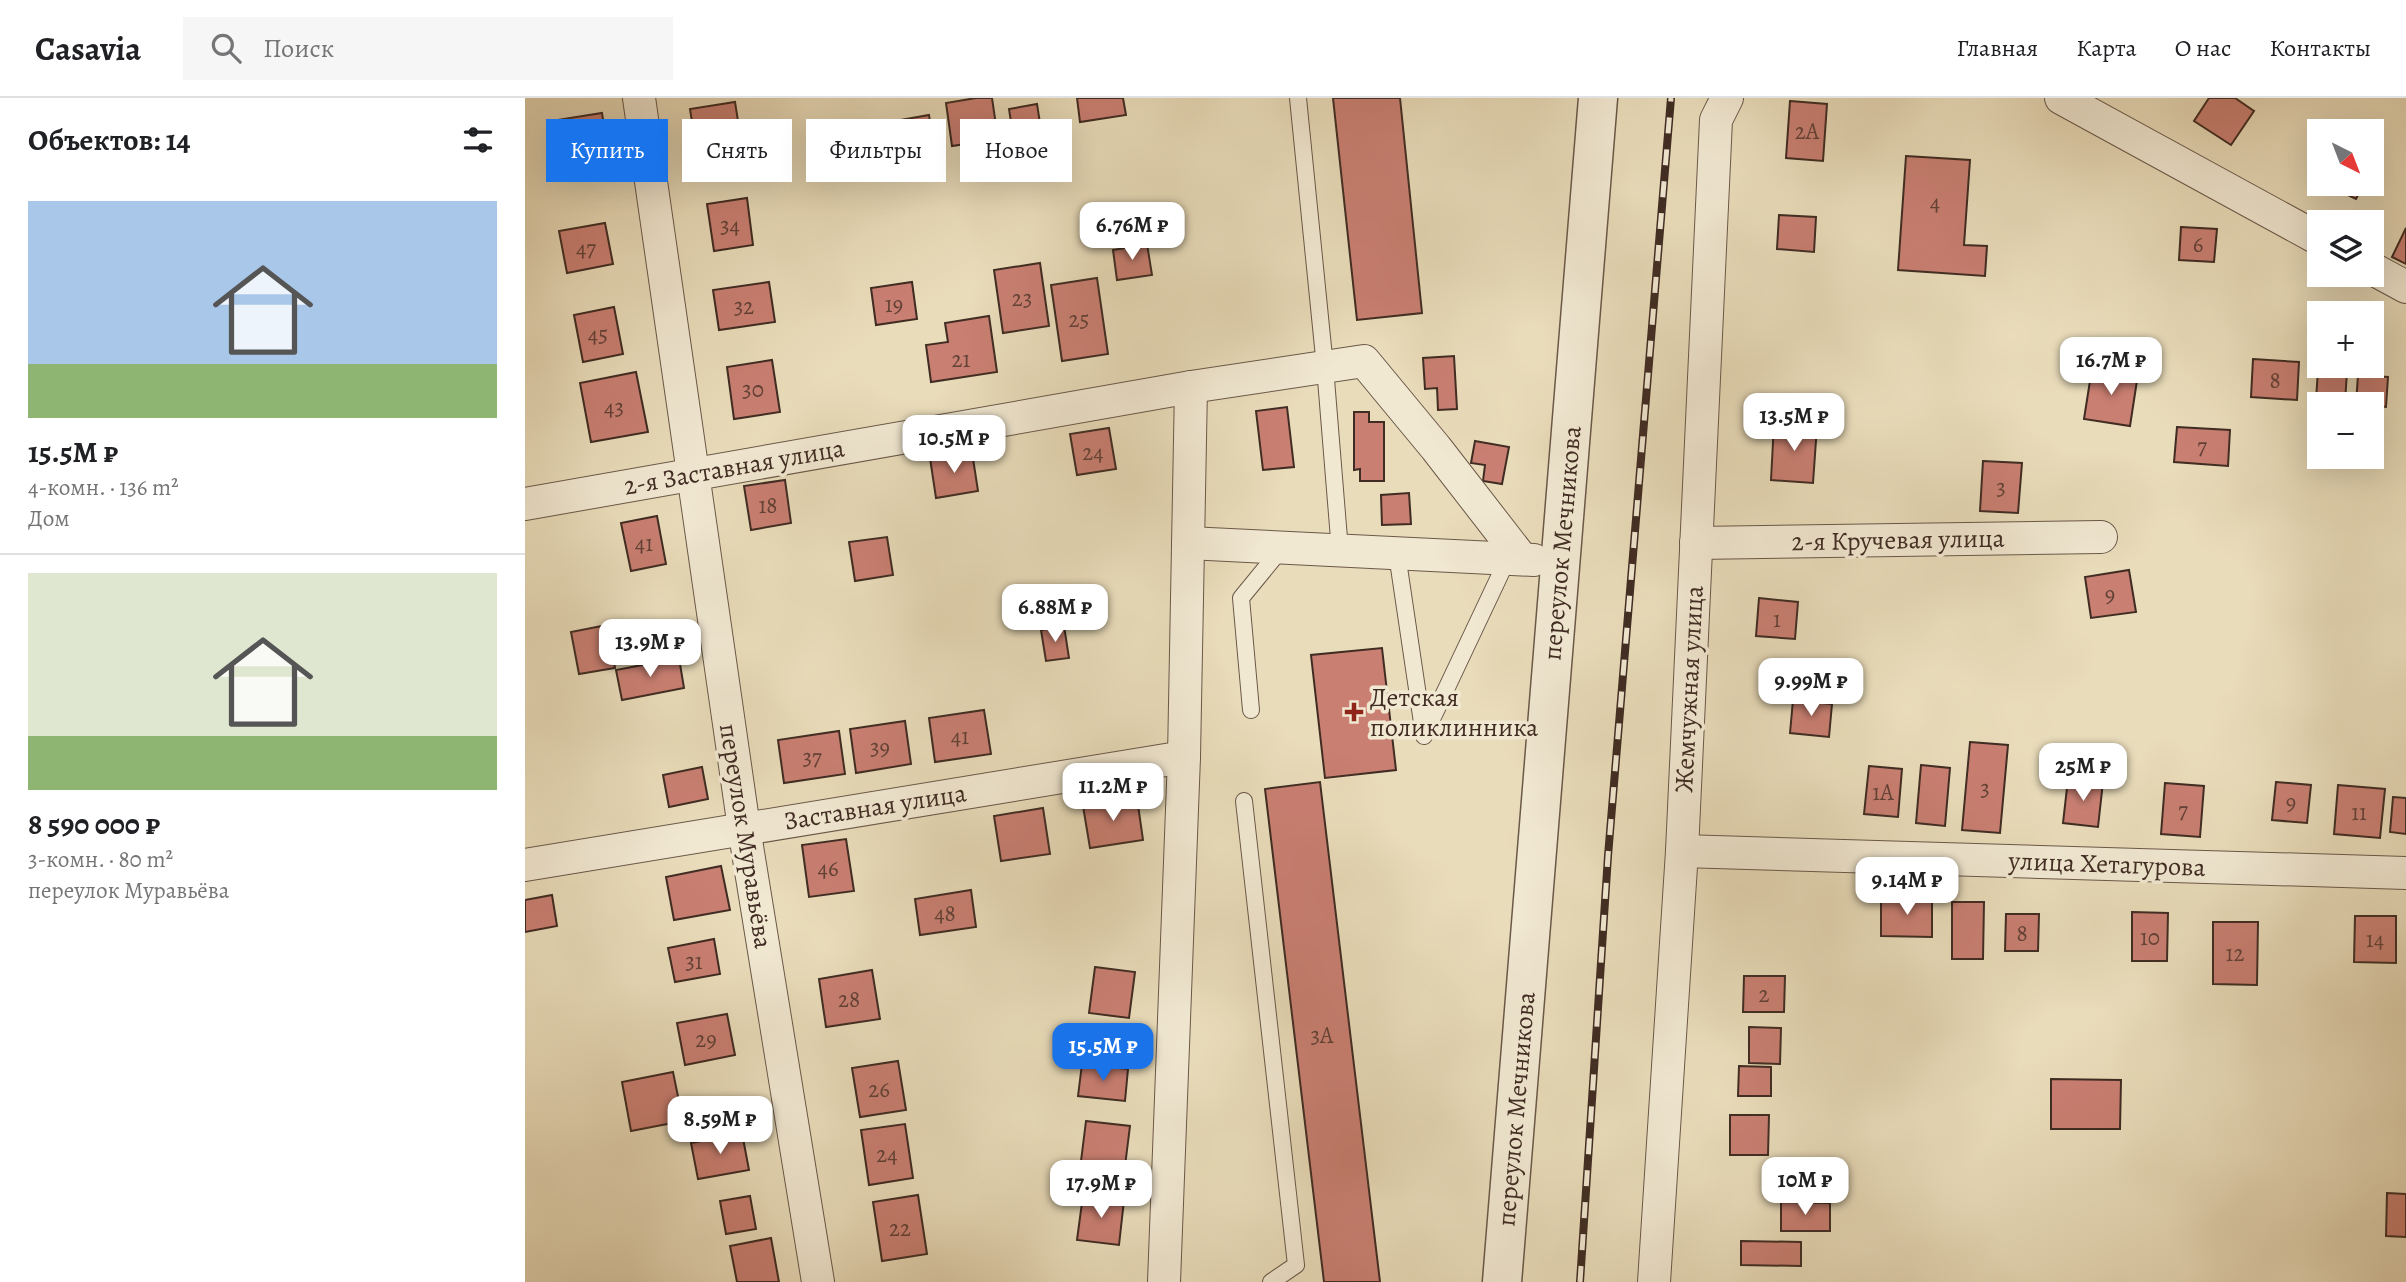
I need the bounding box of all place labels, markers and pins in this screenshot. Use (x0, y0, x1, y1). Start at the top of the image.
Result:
pin: 6.76M ₽ (1067, 202, 1197, 262)
pin: 16.7M ₽ (2046, 338, 2176, 397)
pin: 13.5M ₽ (1729, 394, 1859, 453)
pin: 10.5M ₽ (889, 416, 1019, 475)
pin: 6.88M ₽ (990, 584, 1120, 644)
pin: 13.9M ₽ (585, 620, 715, 679)
pin: 9.99M ₽ (1746, 658, 1876, 718)
place label: Детская поликлинника (1370, 680, 1538, 745)
marker: Детская поликлинника (1344, 702, 1364, 722)
pin: 25M ₽ (2034, 744, 2132, 803)
pin: 11.2M ₽ (1048, 764, 1178, 823)
pin: 9.14M ₽ (1842, 858, 1972, 917)
pin: 15.5M ₽ (1038, 1024, 1168, 1083)
pin: 8.59M ₽ (655, 1096, 785, 1156)
pin: 10M ₽ (1756, 1158, 1854, 1217)
pin: 17.9M ₽ (1036, 1160, 1166, 1220)

